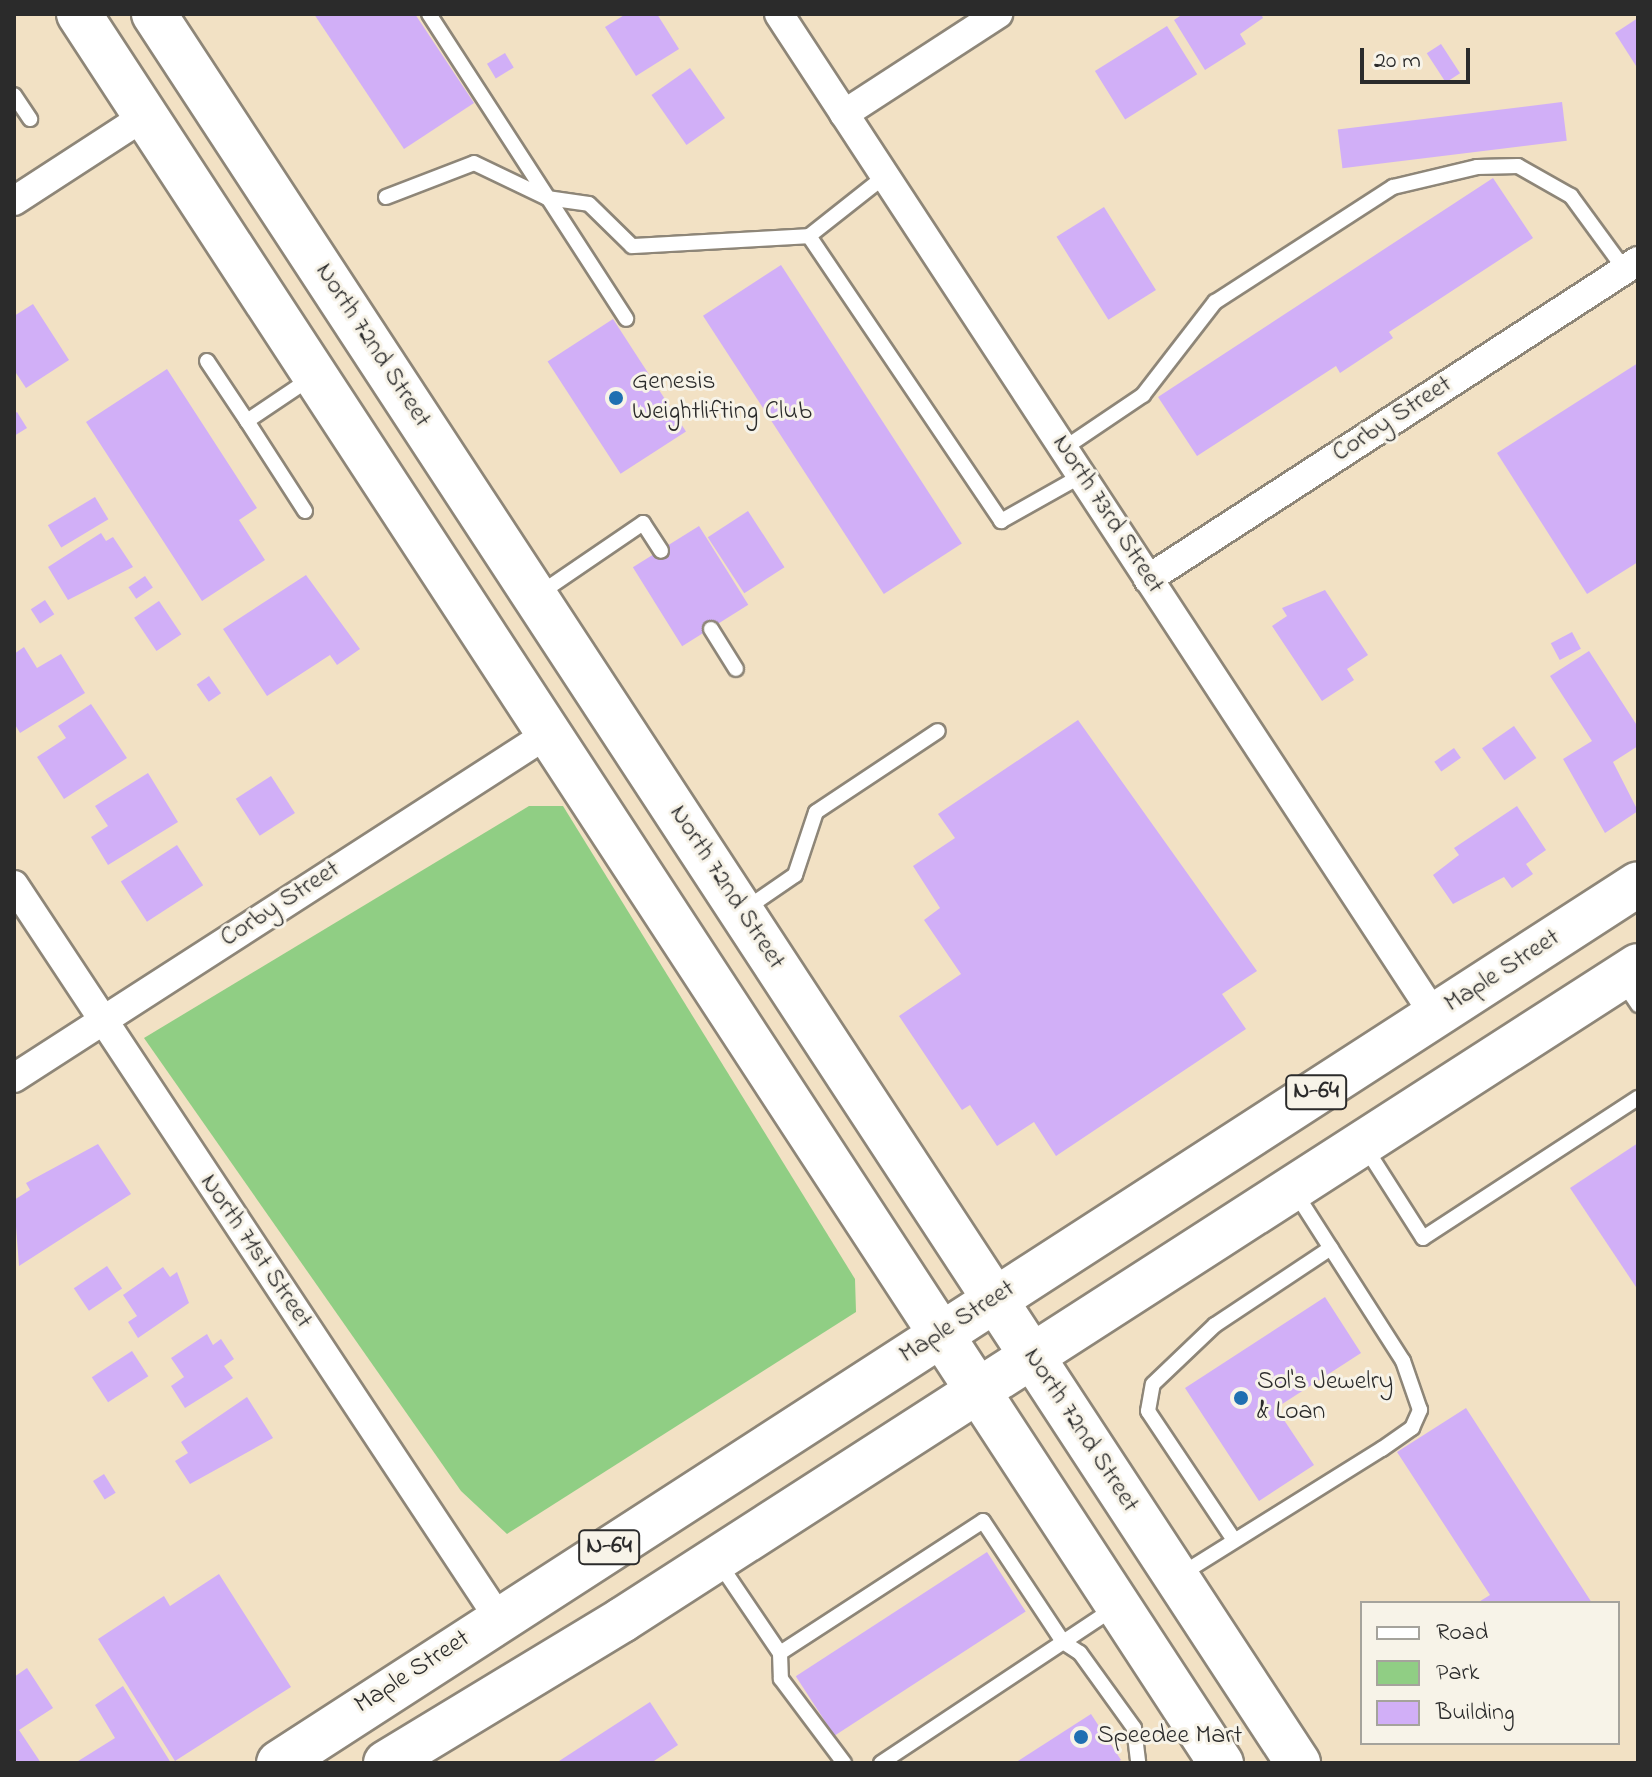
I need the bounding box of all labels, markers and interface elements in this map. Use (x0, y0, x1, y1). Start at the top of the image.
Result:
scale bar (1364, 32, 1474, 82)
text: 20 m (1374, 44, 1421, 79)
street label: North 72nd Street (307, 258, 437, 434)
place label: Genesis Weightlifting Club (632, 367, 812, 428)
street label: Corby Street (1327, 370, 1459, 470)
marker: Genesis Weightlifting Club (607, 389, 625, 407)
street label: North 73rd Street (1044, 430, 1170, 600)
street label: North 72nd Street (661, 800, 791, 976)
street label: Corby Street (215, 855, 347, 955)
street label: Maple Street (1439, 923, 1567, 1021)
road number: N-64 (1284, 1072, 1348, 1112)
street label: North 71st Street (192, 1169, 318, 1335)
street label: Maple Street (894, 1274, 1022, 1372)
street label: North 72nd Street (1015, 1343, 1145, 1519)
place label: Sol's Jewelry & Loan (1257, 1367, 1393, 1428)
marker: Sol's Jewelry & Loan (1232, 1389, 1250, 1407)
road number: N-64 (577, 1527, 641, 1567)
legend (1360, 1601, 1620, 1745)
text: Road (1436, 1616, 1488, 1651)
street label: Maple Street (349, 1624, 477, 1722)
text: Park (1436, 1656, 1479, 1691)
text: Building (1436, 1696, 1515, 1731)
place label: Speedee Mart (1097, 1721, 1242, 1753)
marker: Speedee Mart (1072, 1728, 1090, 1746)

